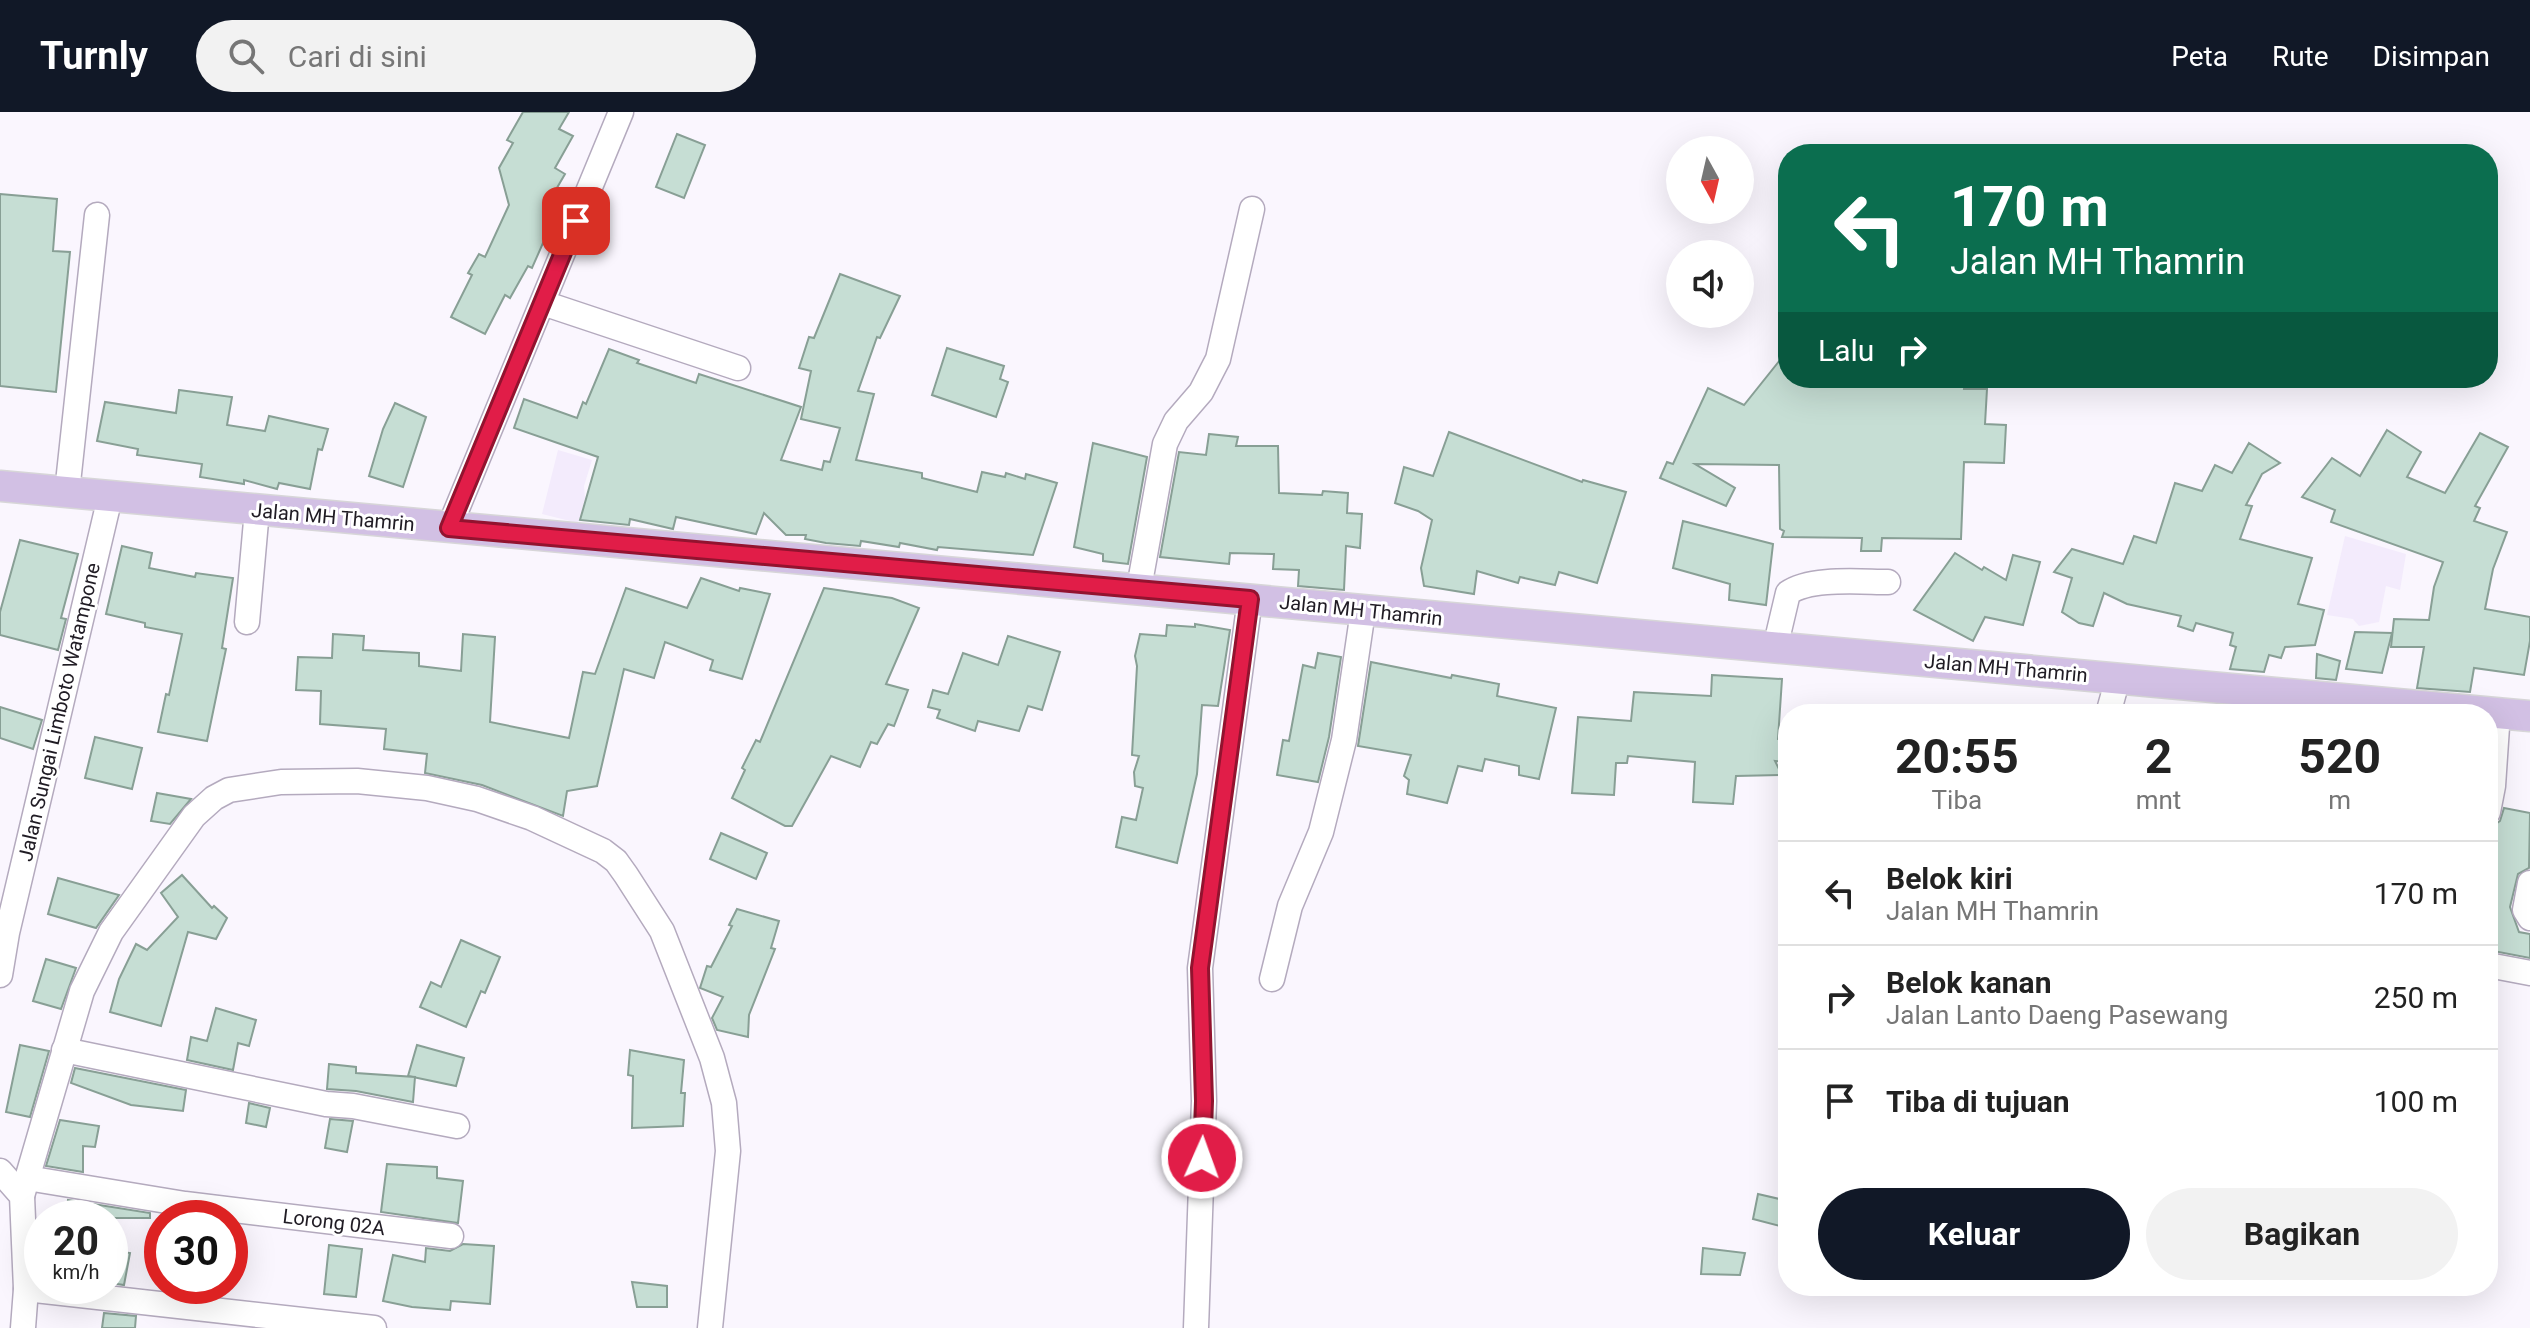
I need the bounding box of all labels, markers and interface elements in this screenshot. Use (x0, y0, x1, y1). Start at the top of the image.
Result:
search box (196, 20, 756, 92)
text: Turnly (40, 34, 148, 78)
icon: search (224, 34, 268, 78)
text: Cari di sini (288, 39, 427, 74)
text: Peta (2171, 40, 2228, 73)
text: Rute (2272, 40, 2329, 73)
text: Disimpan (2373, 40, 2490, 73)
north arrow (1666, 136, 1754, 224)
map controls (1666, 136, 1754, 328)
text: 170 m (1950, 174, 2109, 240)
icon: left (1818, 176, 1922, 280)
pin (542, 187, 610, 255)
icon: arrive (554, 199, 598, 243)
button: sound (1666, 240, 1754, 328)
text: Jalan MH Thamrin (1950, 241, 2245, 283)
icon: right (1890, 328, 1934, 372)
text: Lalu (1818, 333, 1874, 368)
street label: Jalan MH Thamrin (250, 498, 416, 536)
street label: Jalan Sungai Limboto Watampone (13, 560, 105, 864)
street label: Jalan MH Thamrin (1278, 589, 1444, 631)
street label: Jalan MH Thamrin (1923, 649, 2089, 687)
text: 20:55 (1895, 728, 2019, 785)
text: 2 (2145, 728, 2172, 785)
text: 520 (2298, 728, 2381, 785)
text: Tiba (1932, 785, 1982, 815)
text: mnt (2136, 785, 2181, 815)
text: m (2328, 785, 2351, 815)
text: Belok kiri (1886, 861, 2013, 896)
icon: left (1818, 871, 1862, 915)
text: 170 m (2374, 876, 2458, 911)
text: Jalan MH Thamrin (1886, 896, 2099, 926)
text: Belok kanan (1886, 965, 2051, 1000)
icon: right (1818, 975, 1862, 1019)
text: 250 m (2374, 980, 2458, 1015)
text: Jalan Lanto Daeng Pasewang (1886, 1000, 2228, 1030)
icon: arrive (1818, 1079, 1862, 1123)
text: Tiba di tujuan (1886, 1084, 2070, 1119)
text: 100 m (2374, 1084, 2458, 1119)
position arrow (1160, 1116, 1244, 1200)
button: Keluar (1818, 1188, 2130, 1280)
button: Bagikan (2146, 1188, 2458, 1280)
speed limit sign: 30 (144, 1200, 248, 1304)
street label: Lorong 02A (281, 1204, 387, 1240)
text: 20 (53, 1218, 99, 1265)
text: km/h (53, 1260, 99, 1284)

